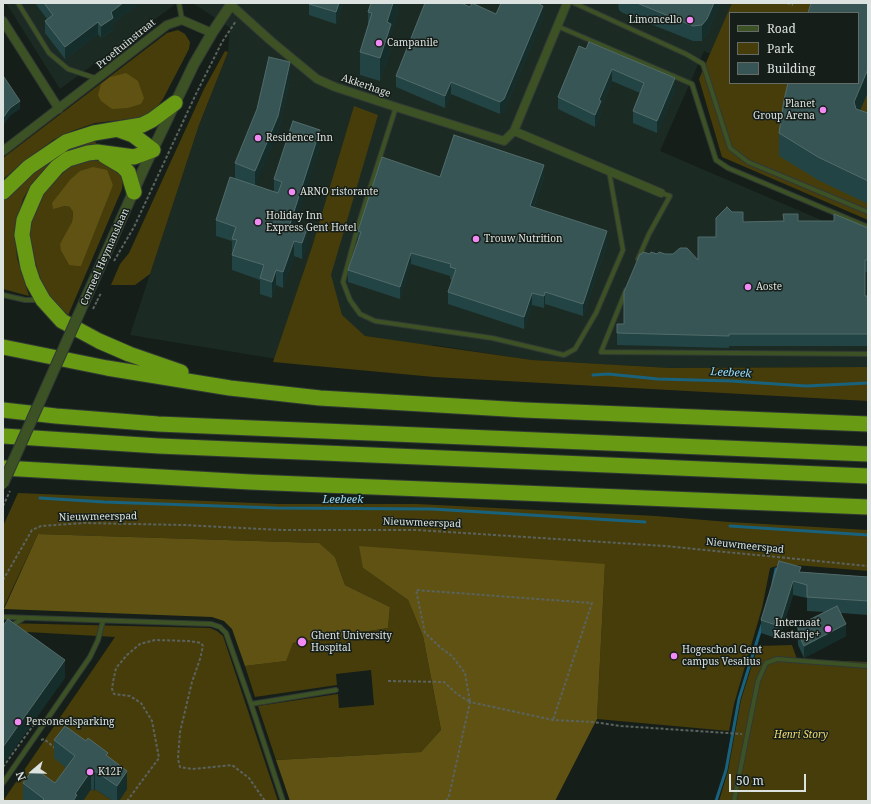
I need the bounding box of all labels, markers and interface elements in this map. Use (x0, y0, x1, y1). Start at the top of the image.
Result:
legend (729, 12, 859, 84)
place label: Limoncello (629, 14, 682, 26)
marker: Limoncello (685, 15, 695, 25)
street label: Proeftuinstraat (94, 17, 158, 71)
text: Road (767, 20, 796, 37)
place label: Campanile (387, 37, 438, 49)
marker: Campanile (374, 38, 384, 48)
text: Park (767, 40, 794, 57)
text: Building (767, 60, 815, 77)
street label: Akkerhage (340, 72, 392, 100)
place label: Planet Group Arena (753, 98, 815, 122)
marker: Planet Group Arena (818, 105, 828, 115)
place label: Residence Inn (266, 132, 333, 144)
marker: Residence Inn (253, 133, 263, 143)
place label: ARNO ristorante (300, 186, 378, 198)
marker: ARNO ristorante (287, 187, 297, 197)
street label: Corneel Heymanslaan (78, 206, 132, 308)
place label: Holiday Inn Express Gent Hotel (266, 210, 357, 234)
marker: Holiday Inn Express Gent Hotel (253, 217, 263, 227)
place label: Trouw Nutrition (484, 233, 563, 245)
marker: Trouw Nutrition (471, 234, 481, 244)
place label: Aoste (756, 281, 782, 293)
marker: Aoste (743, 282, 753, 292)
water label: Leebeek (710, 365, 752, 381)
water label: Leebeek (323, 493, 363, 507)
street label: Nieuwmeerspad (59, 510, 137, 524)
street label: Nieuwmeerspad (383, 516, 461, 530)
street label: Nieuwmeerspad (705, 536, 785, 556)
place label: Internaat Kastanje+ (773, 617, 820, 640)
marker: Internaat Kastanje+ (823, 624, 833, 634)
place label: Ghent University Hospital (311, 630, 392, 654)
marker: Ghent University Hospital (296, 636, 308, 648)
place label: Hogeschool Gent campus Vesalius (682, 644, 762, 668)
marker: Hogeschool Gent campus Vesalius (669, 651, 679, 661)
place label: Personeelsparking (26, 716, 114, 728)
marker: Personeelsparking (13, 717, 23, 727)
park label: Henri Story (774, 729, 828, 741)
north arrow (12, 752, 52, 792)
place label: K12F (98, 766, 122, 778)
scale bar (731, 766, 808, 792)
marker: K12F (85, 767, 95, 777)
text: N (12, 770, 29, 783)
text: 50 m (736, 772, 764, 789)

